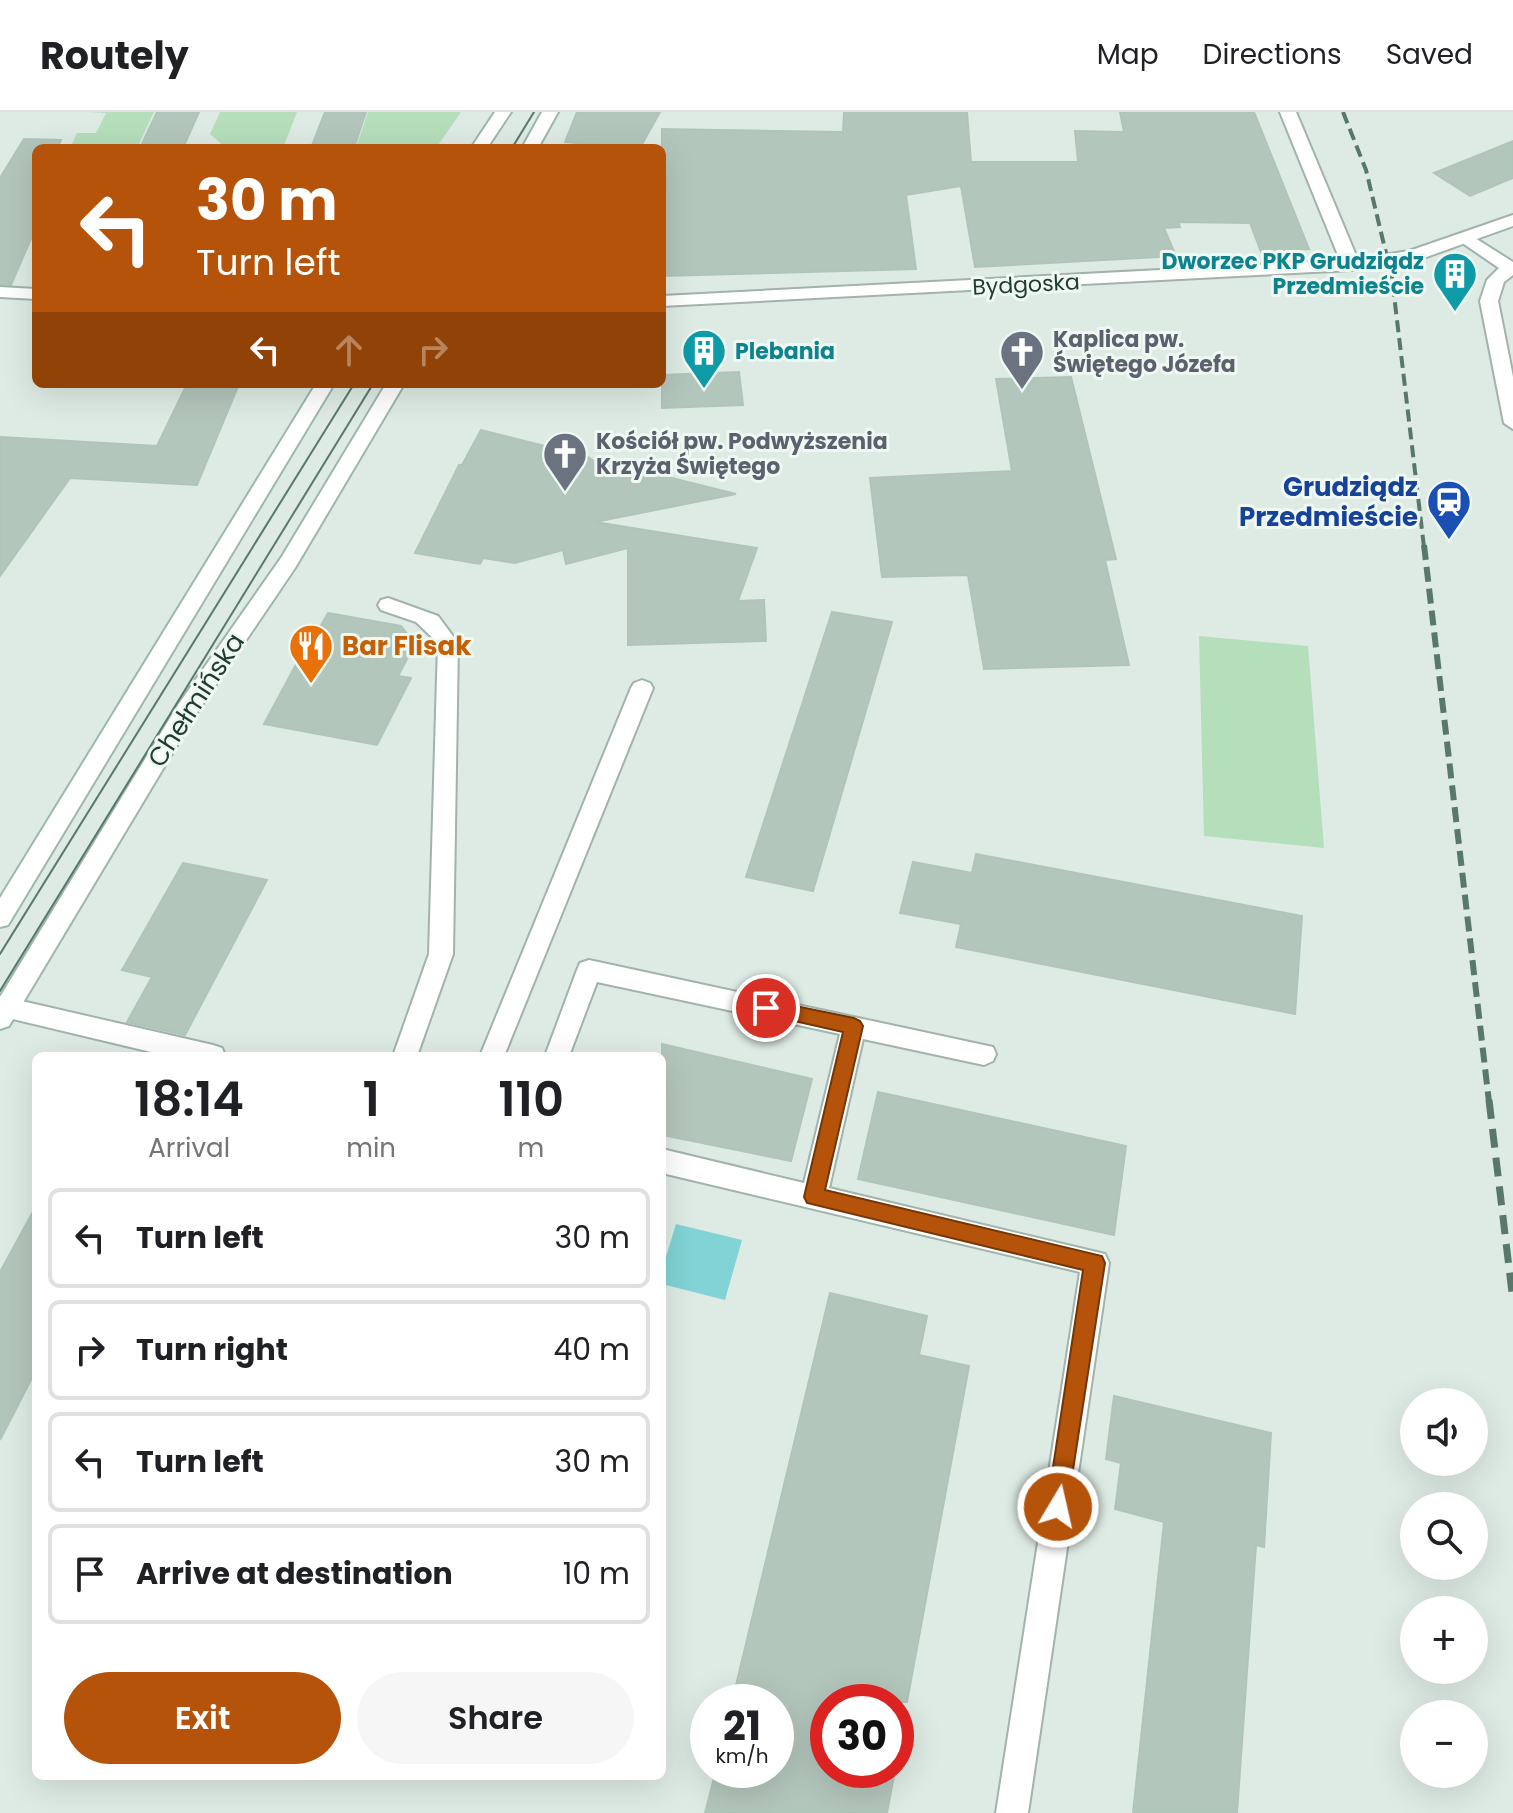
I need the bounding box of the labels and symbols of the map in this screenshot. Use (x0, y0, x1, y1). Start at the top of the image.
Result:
place label: Dworzec PKP Grudziądz Przedmieście (1161, 246, 1424, 302)
building icon: Dworzec PKP Grudziądz Przedmieście (1431, 250, 1479, 313)
street label: Bydgoska (972, 266, 1080, 303)
place label: Kaplica pw. Świętego Józefa (1053, 324, 1236, 380)
building icon: Plebania (680, 327, 728, 390)
church icon: Kaplica pw. Świętego Józefa (998, 328, 1046, 391)
place label: Plebania (735, 336, 835, 367)
place label: Kościół pw. Podwyższenia Krzyża Świętego (596, 426, 888, 482)
church icon: Kościół pw. Podwyższenia Krzyża Świętego (541, 430, 589, 493)
place label: Grudziądz Przedmieście (1239, 469, 1418, 535)
station icon: Grudziądz Przedmieście (1425, 478, 1473, 541)
restaurant icon: Bar Flisak (287, 622, 335, 685)
street label: Chełmińska (139, 626, 253, 774)
place label: Bar Flisak (342, 628, 471, 664)
pin (732, 974, 800, 1042)
position arrow (1016, 1465, 1100, 1549)
speed limit sign: 30 (810, 1684, 914, 1788)

